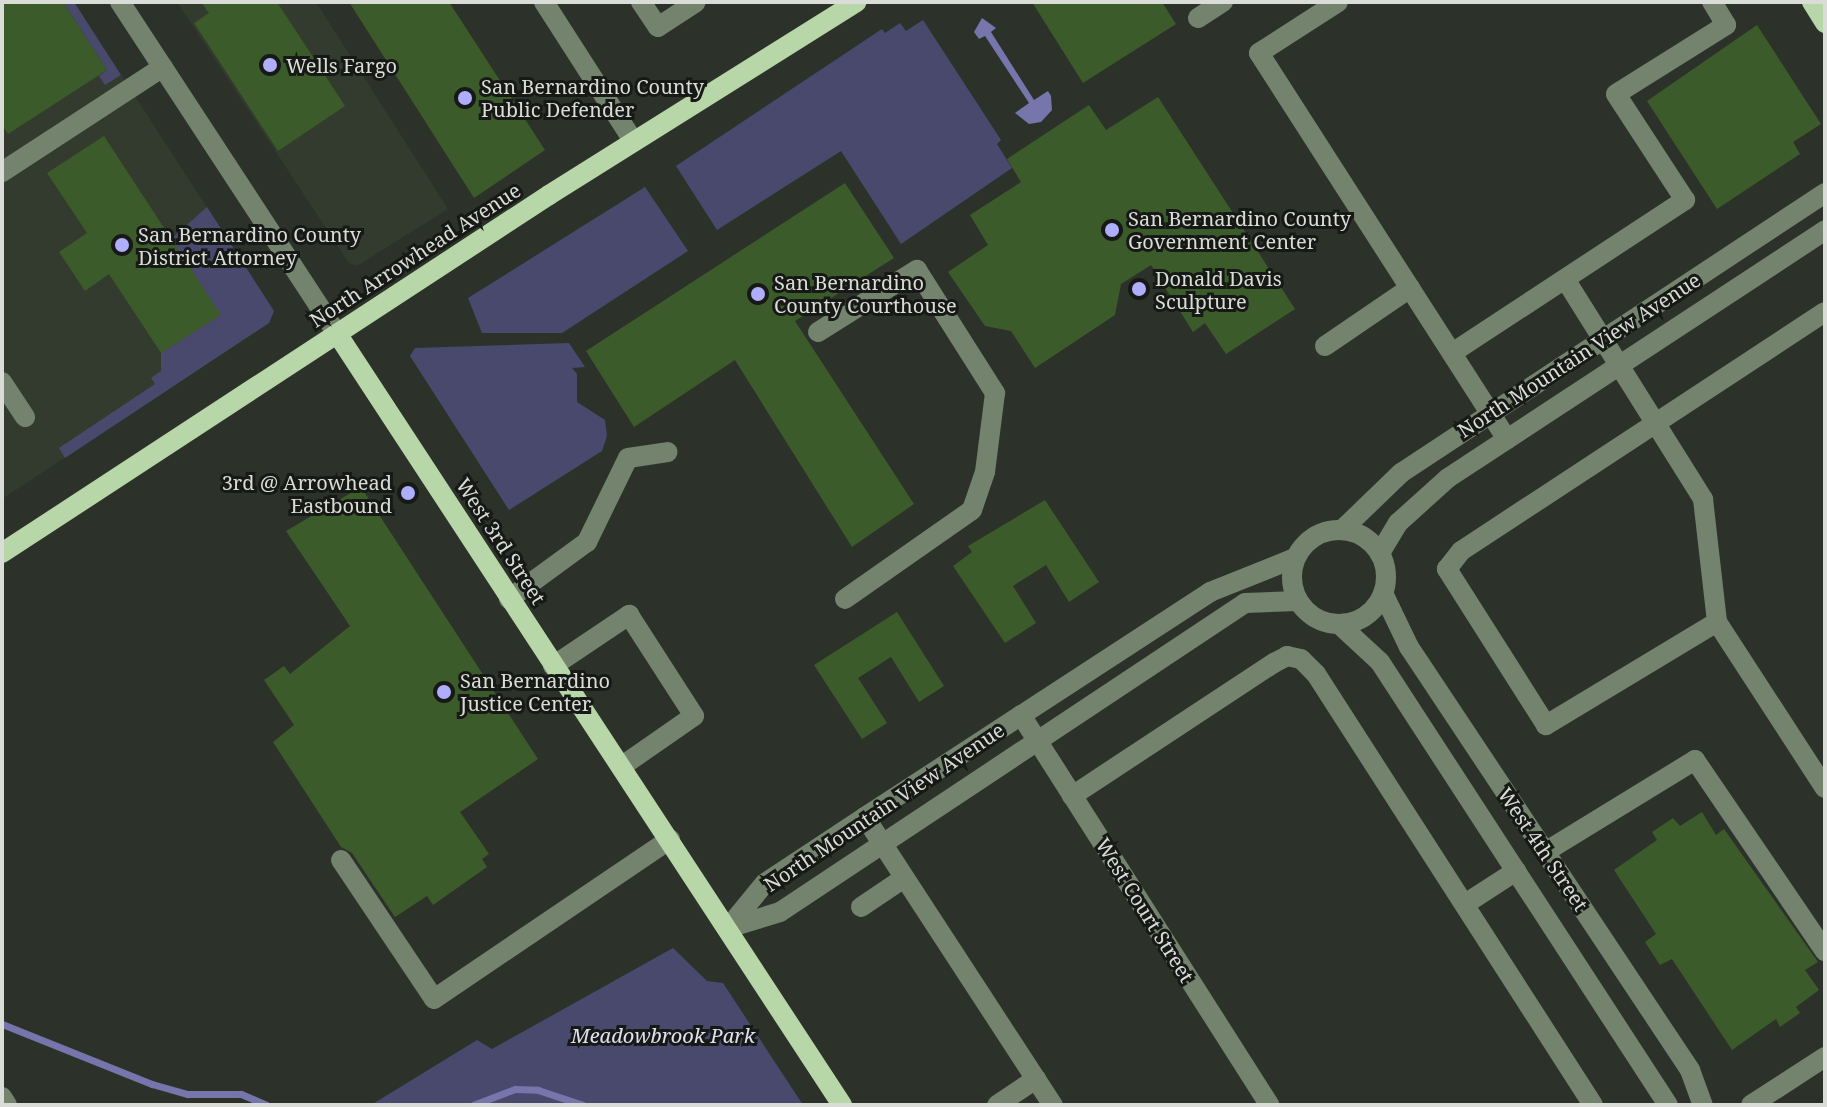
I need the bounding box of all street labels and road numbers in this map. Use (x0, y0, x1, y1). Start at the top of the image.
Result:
street label: North Arrowhead Avenue (305, 178, 525, 332)
street label: North Mountain View Avenue (1453, 267, 1705, 443)
street label: West 3rd Street (451, 473, 551, 609)
street label: North Mountain View Avenue (759, 718, 1009, 896)
street label: West 4th Street (1493, 783, 1593, 915)
street label: West Court Street (1091, 833, 1199, 987)

